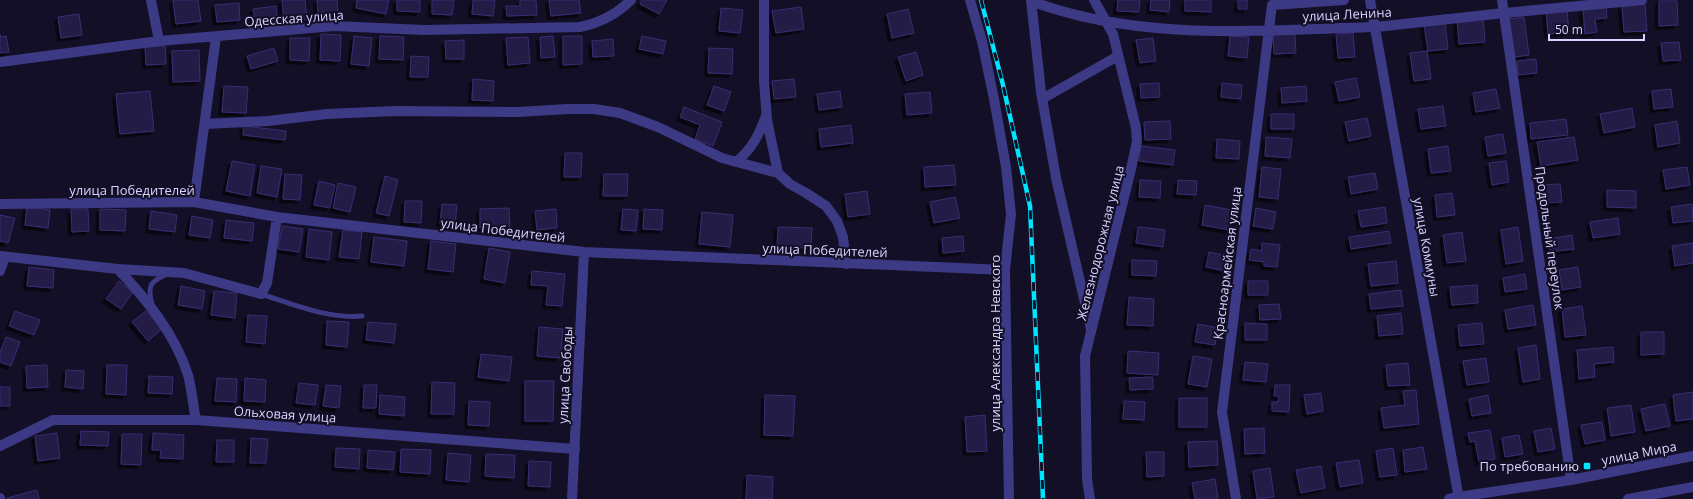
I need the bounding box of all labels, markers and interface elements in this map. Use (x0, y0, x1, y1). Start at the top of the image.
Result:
street label: улица Ленина (1302, 3, 1392, 25)
street label: Одесская улица (244, 6, 344, 30)
scale bar (1549, 16, 1644, 42)
text: 50 m (1555, 21, 1583, 38)
street label: Железнодорожная улица (1072, 163, 1128, 323)
street label: Продольный переулок (1531, 165, 1569, 311)
street label: улица Победителей (69, 181, 195, 199)
street label: Красноармейская улица (1209, 185, 1245, 341)
street label: улица Коммуны (1409, 196, 1445, 298)
street label: улица Победителей (440, 213, 566, 247)
street label: улица Победителей (762, 239, 888, 261)
street label: улица Александра Невского (986, 254, 1004, 431)
street label: улица Свободы (553, 326, 577, 424)
street label: Ольховая улица (233, 401, 337, 427)
street label: улица Мира (1600, 437, 1678, 469)
place label: По требованию (1479, 457, 1579, 475)
marker: По требованию (1582, 461, 1592, 471)

